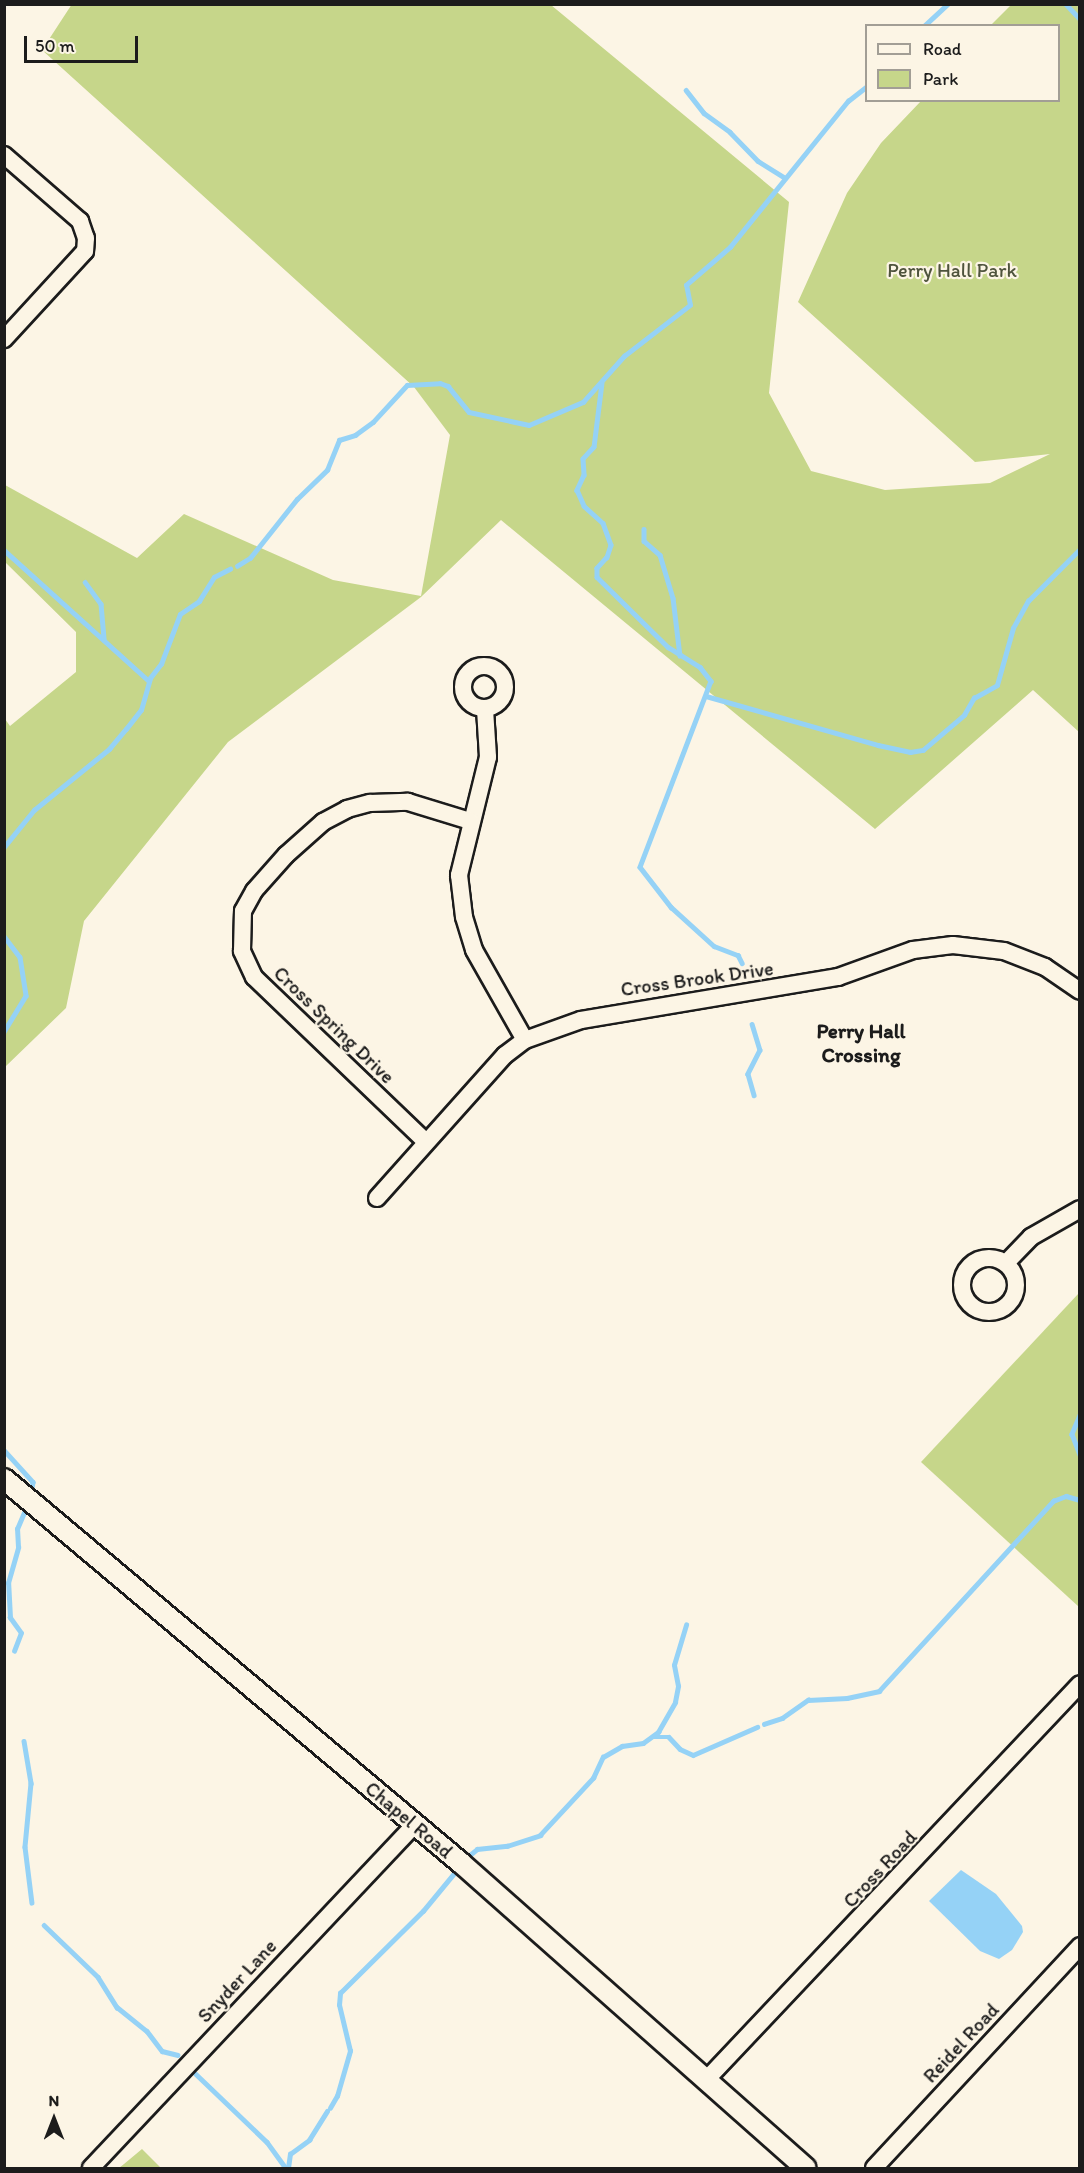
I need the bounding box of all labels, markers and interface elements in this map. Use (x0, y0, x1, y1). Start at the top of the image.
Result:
scale bar (27, 24, 141, 62)
legend (865, 24, 1060, 102)
text: 50 m (35, 35, 75, 57)
text: Road (923, 38, 962, 60)
text: Park (923, 68, 958, 90)
park label: Perry Hall Park (887, 258, 1017, 282)
street label: Cross Brook Drive (619, 956, 775, 1002)
street label: Cross Spring Drive (269, 961, 399, 1089)
district label: Perry Hall Crossing (816, 1018, 906, 1068)
street label: Chapel Road (360, 1777, 458, 1863)
street label: Cross Road (838, 1826, 922, 1912)
street label: Snyder Lane (192, 1934, 282, 2028)
street label: Reidel Road (918, 1998, 1004, 2088)
north arrow (24, 2089, 84, 2149)
text: N (49, 2091, 59, 2110)

